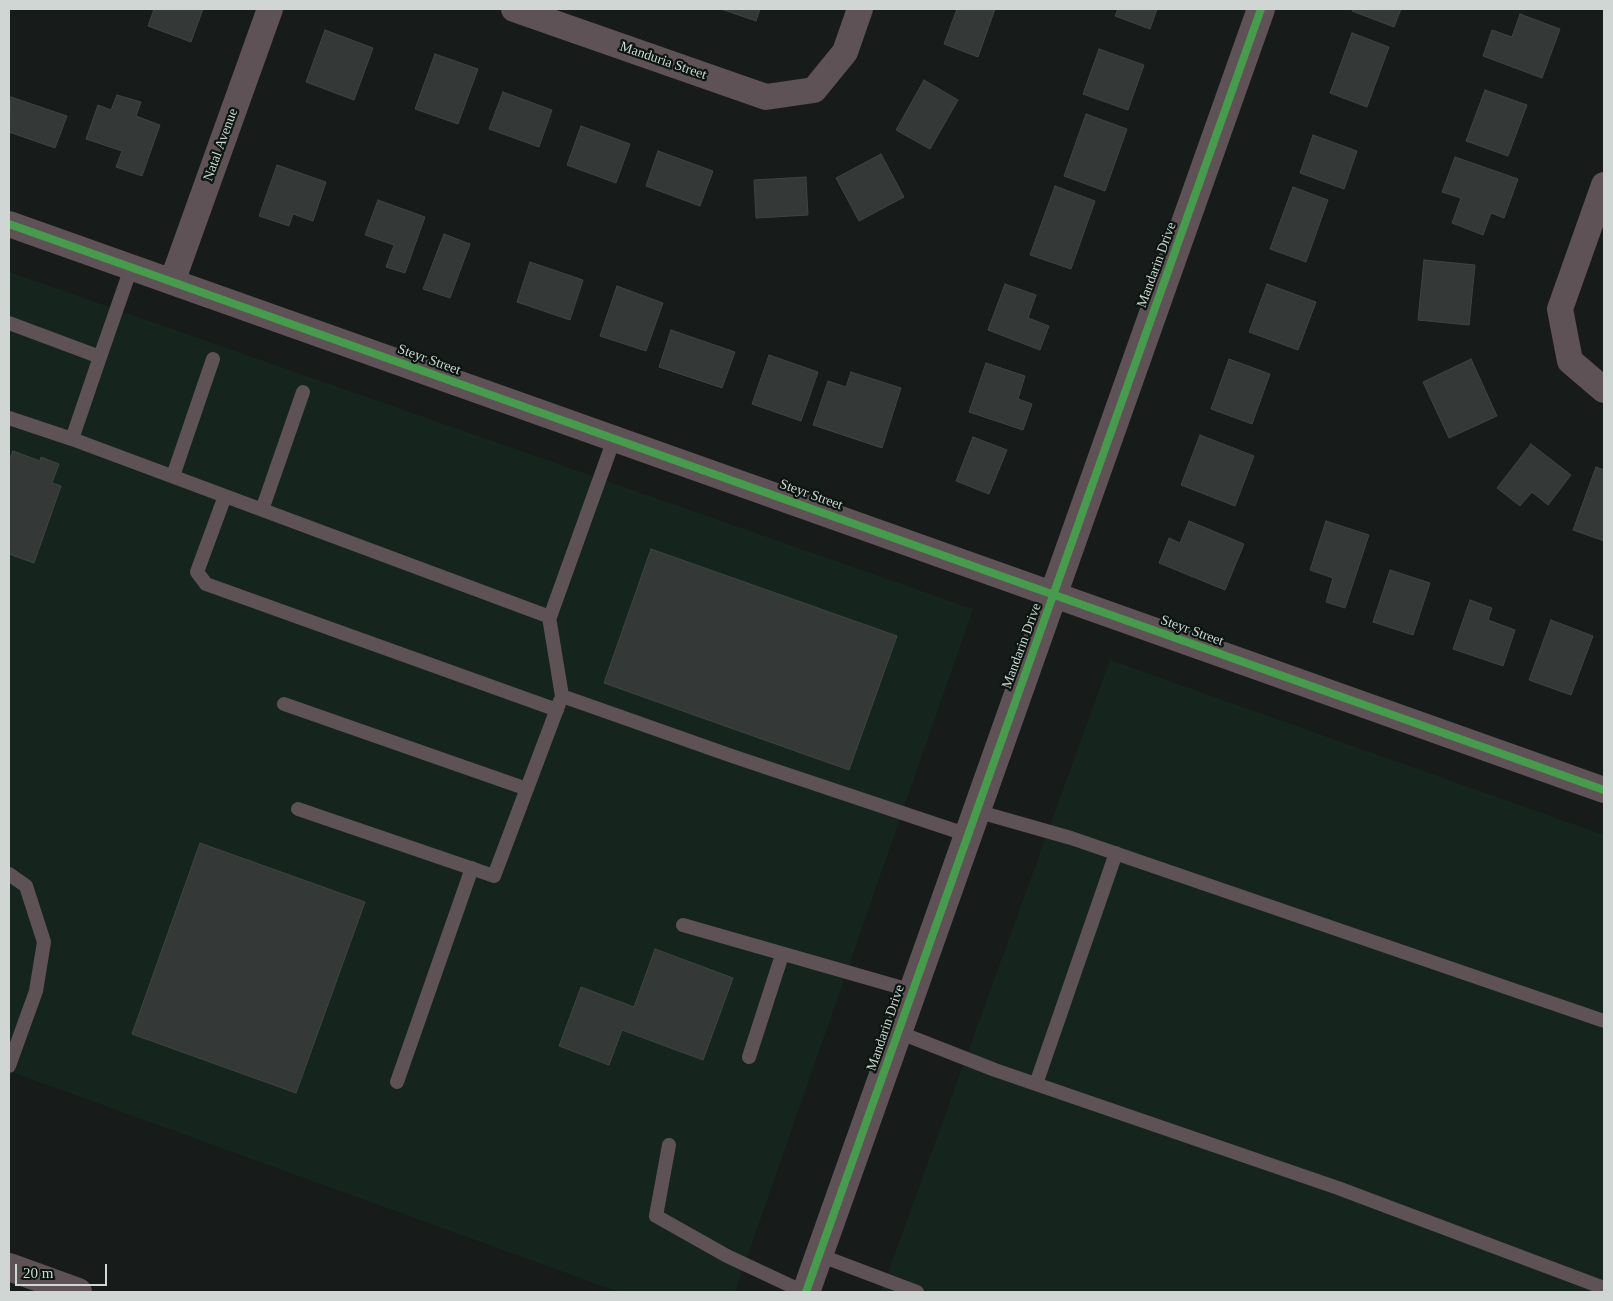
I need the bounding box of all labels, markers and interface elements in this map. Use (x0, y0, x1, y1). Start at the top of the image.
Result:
street label: Manduria Street (617, 38, 709, 84)
street label: Natal Avenue (200, 106, 242, 184)
street label: Mandarin Drive (1134, 220, 1180, 310)
street label: Steyr Street (395, 341, 463, 379)
street label: Steyr Street (777, 476, 845, 514)
street label: Mandarin Drive (999, 601, 1045, 691)
street label: Steyr Street (1158, 612, 1226, 650)
street label: Mandarin Drive (863, 983, 909, 1073)
scale bar (18, 1254, 110, 1286)
text: 20 m (23, 1265, 53, 1281)

